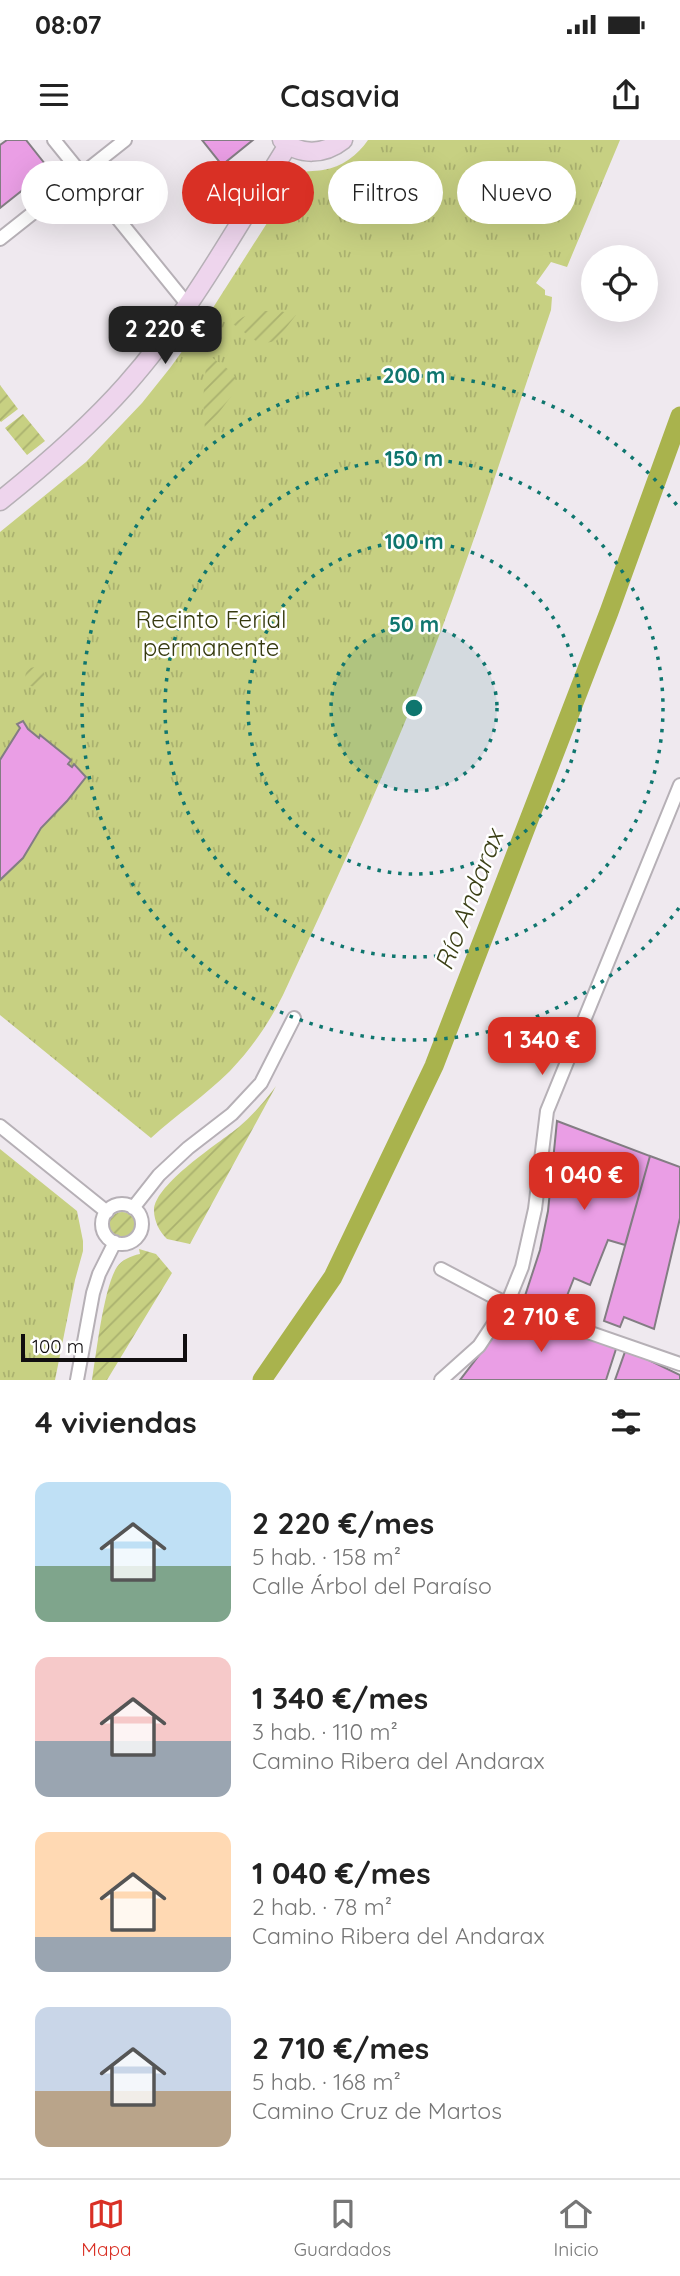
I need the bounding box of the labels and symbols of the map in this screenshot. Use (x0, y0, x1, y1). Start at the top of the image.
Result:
pin: 2 220 € (100, 306, 230, 366)
text: 200 m (383, 362, 445, 388)
text: 150 m (385, 445, 443, 471)
text: 100 m (384, 528, 444, 554)
park label: Recinto Ferial permanente (135, 604, 287, 662)
text: 50 m (389, 611, 439, 637)
centre of rings (402, 696, 426, 720)
water label: Río Andarax (427, 823, 511, 974)
pin: 1 340 € (477, 1018, 607, 1077)
pin: 1 040 € (519, 1152, 649, 1212)
pin: 2 710 € (476, 1294, 606, 1354)
scale bar (21, 1331, 187, 1363)

